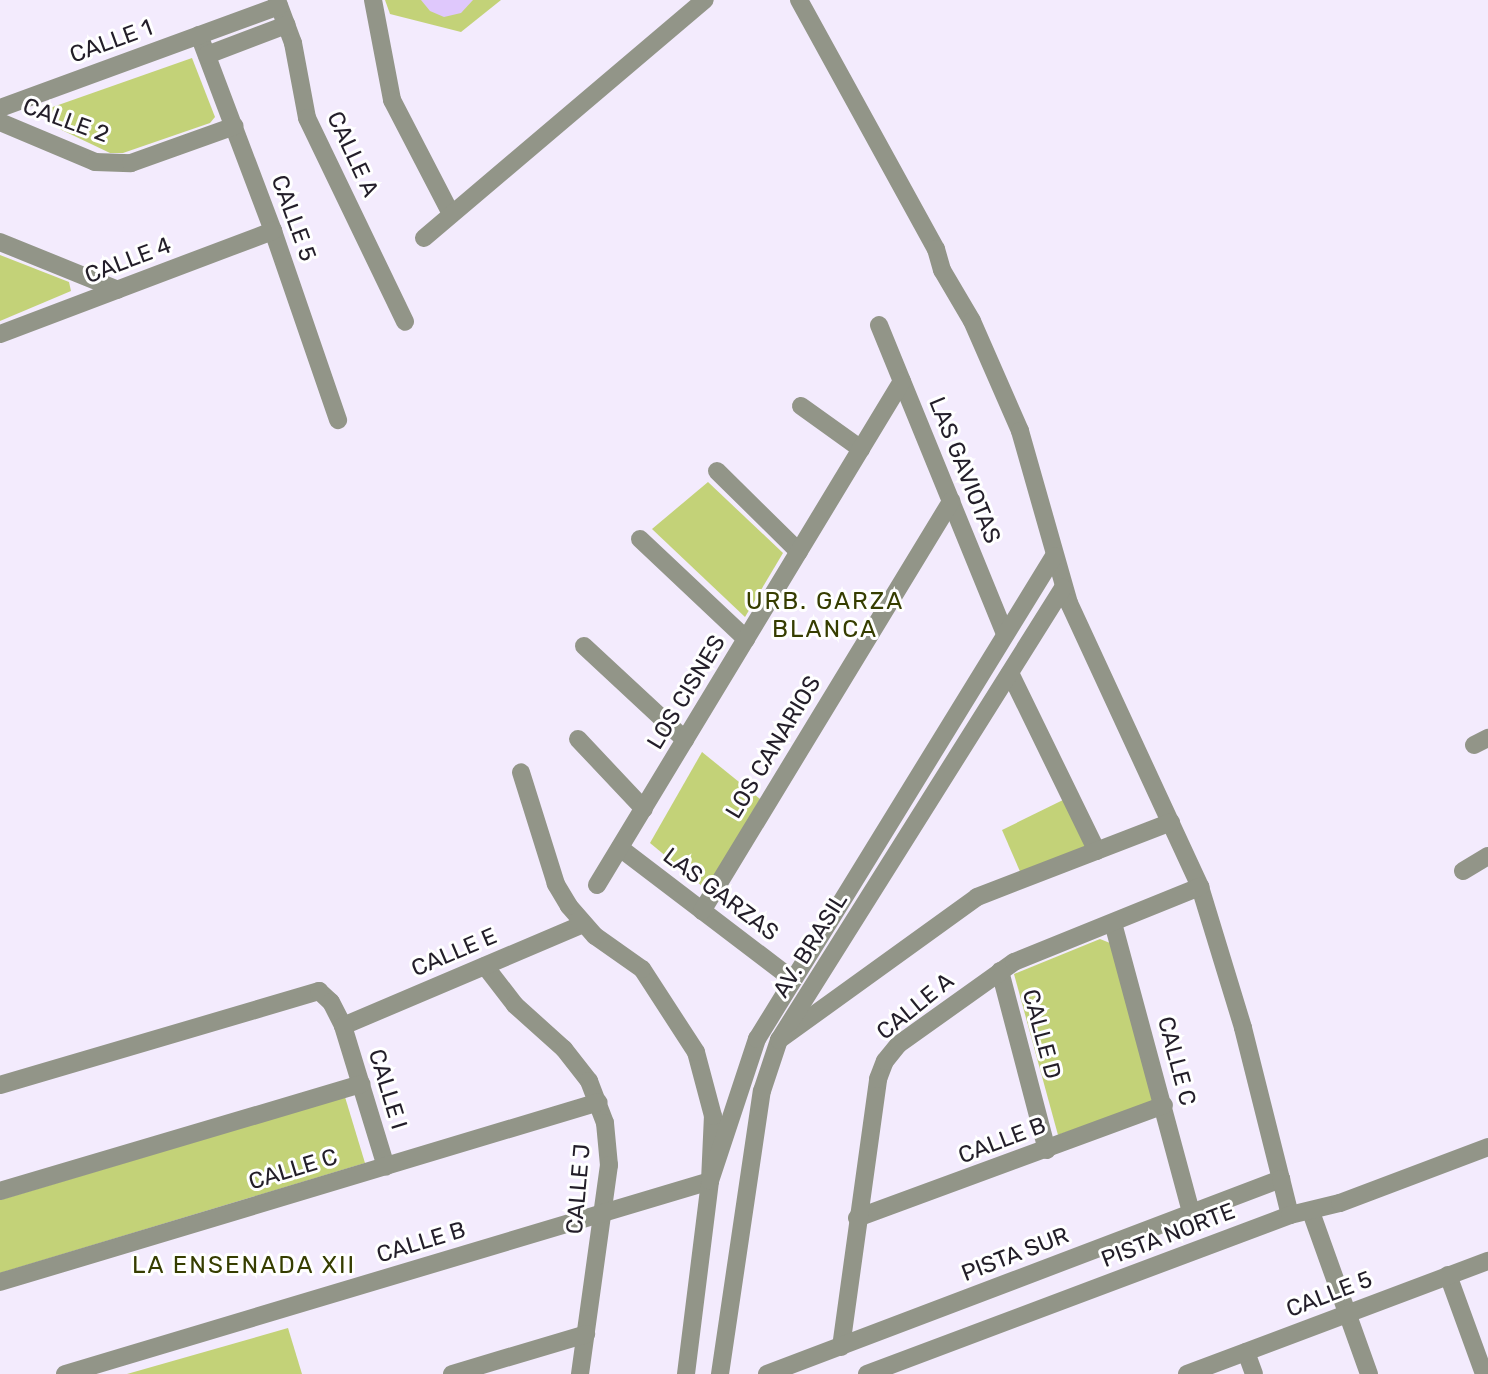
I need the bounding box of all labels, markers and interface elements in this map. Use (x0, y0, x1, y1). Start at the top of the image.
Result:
street label: CALLE 1 (66, 13, 156, 69)
street label: CALLE 2 (19, 92, 113, 148)
street label: CALLE A (321, 107, 385, 201)
street label: CALLE 5 (266, 171, 322, 265)
street label: CALLE 4 (81, 231, 175, 289)
street label: LAS GAVIOTAS (923, 393, 1007, 547)
district label: URB. GARZA BLANCA (747, 588, 903, 644)
street label: LOS CISNES (641, 630, 731, 754)
street label: LOS CANARIOS (720, 671, 826, 823)
street label: LAS GARZAS (658, 842, 784, 946)
street label: AV. BRASIL (767, 888, 853, 1002)
street label: CALLE E (407, 922, 501, 982)
street label: CALLE A (871, 966, 959, 1046)
street label: CALLE D (1017, 986, 1067, 1082)
street label: CALLE C (1152, 1013, 1202, 1109)
street label: CALLE I (363, 1046, 413, 1132)
street label: CALLE B (954, 1111, 1050, 1169)
street label: CALLE C (245, 1142, 341, 1196)
street label: CALLE J (560, 1143, 596, 1235)
street label: PISTA NORTE (1097, 1197, 1239, 1273)
street label: CALLE B (373, 1215, 469, 1269)
street label: PISTA SUR (957, 1221, 1073, 1287)
district label: LA ENSENADA XII (133, 1252, 355, 1280)
street label: CALLE 5 (1282, 1265, 1376, 1323)

